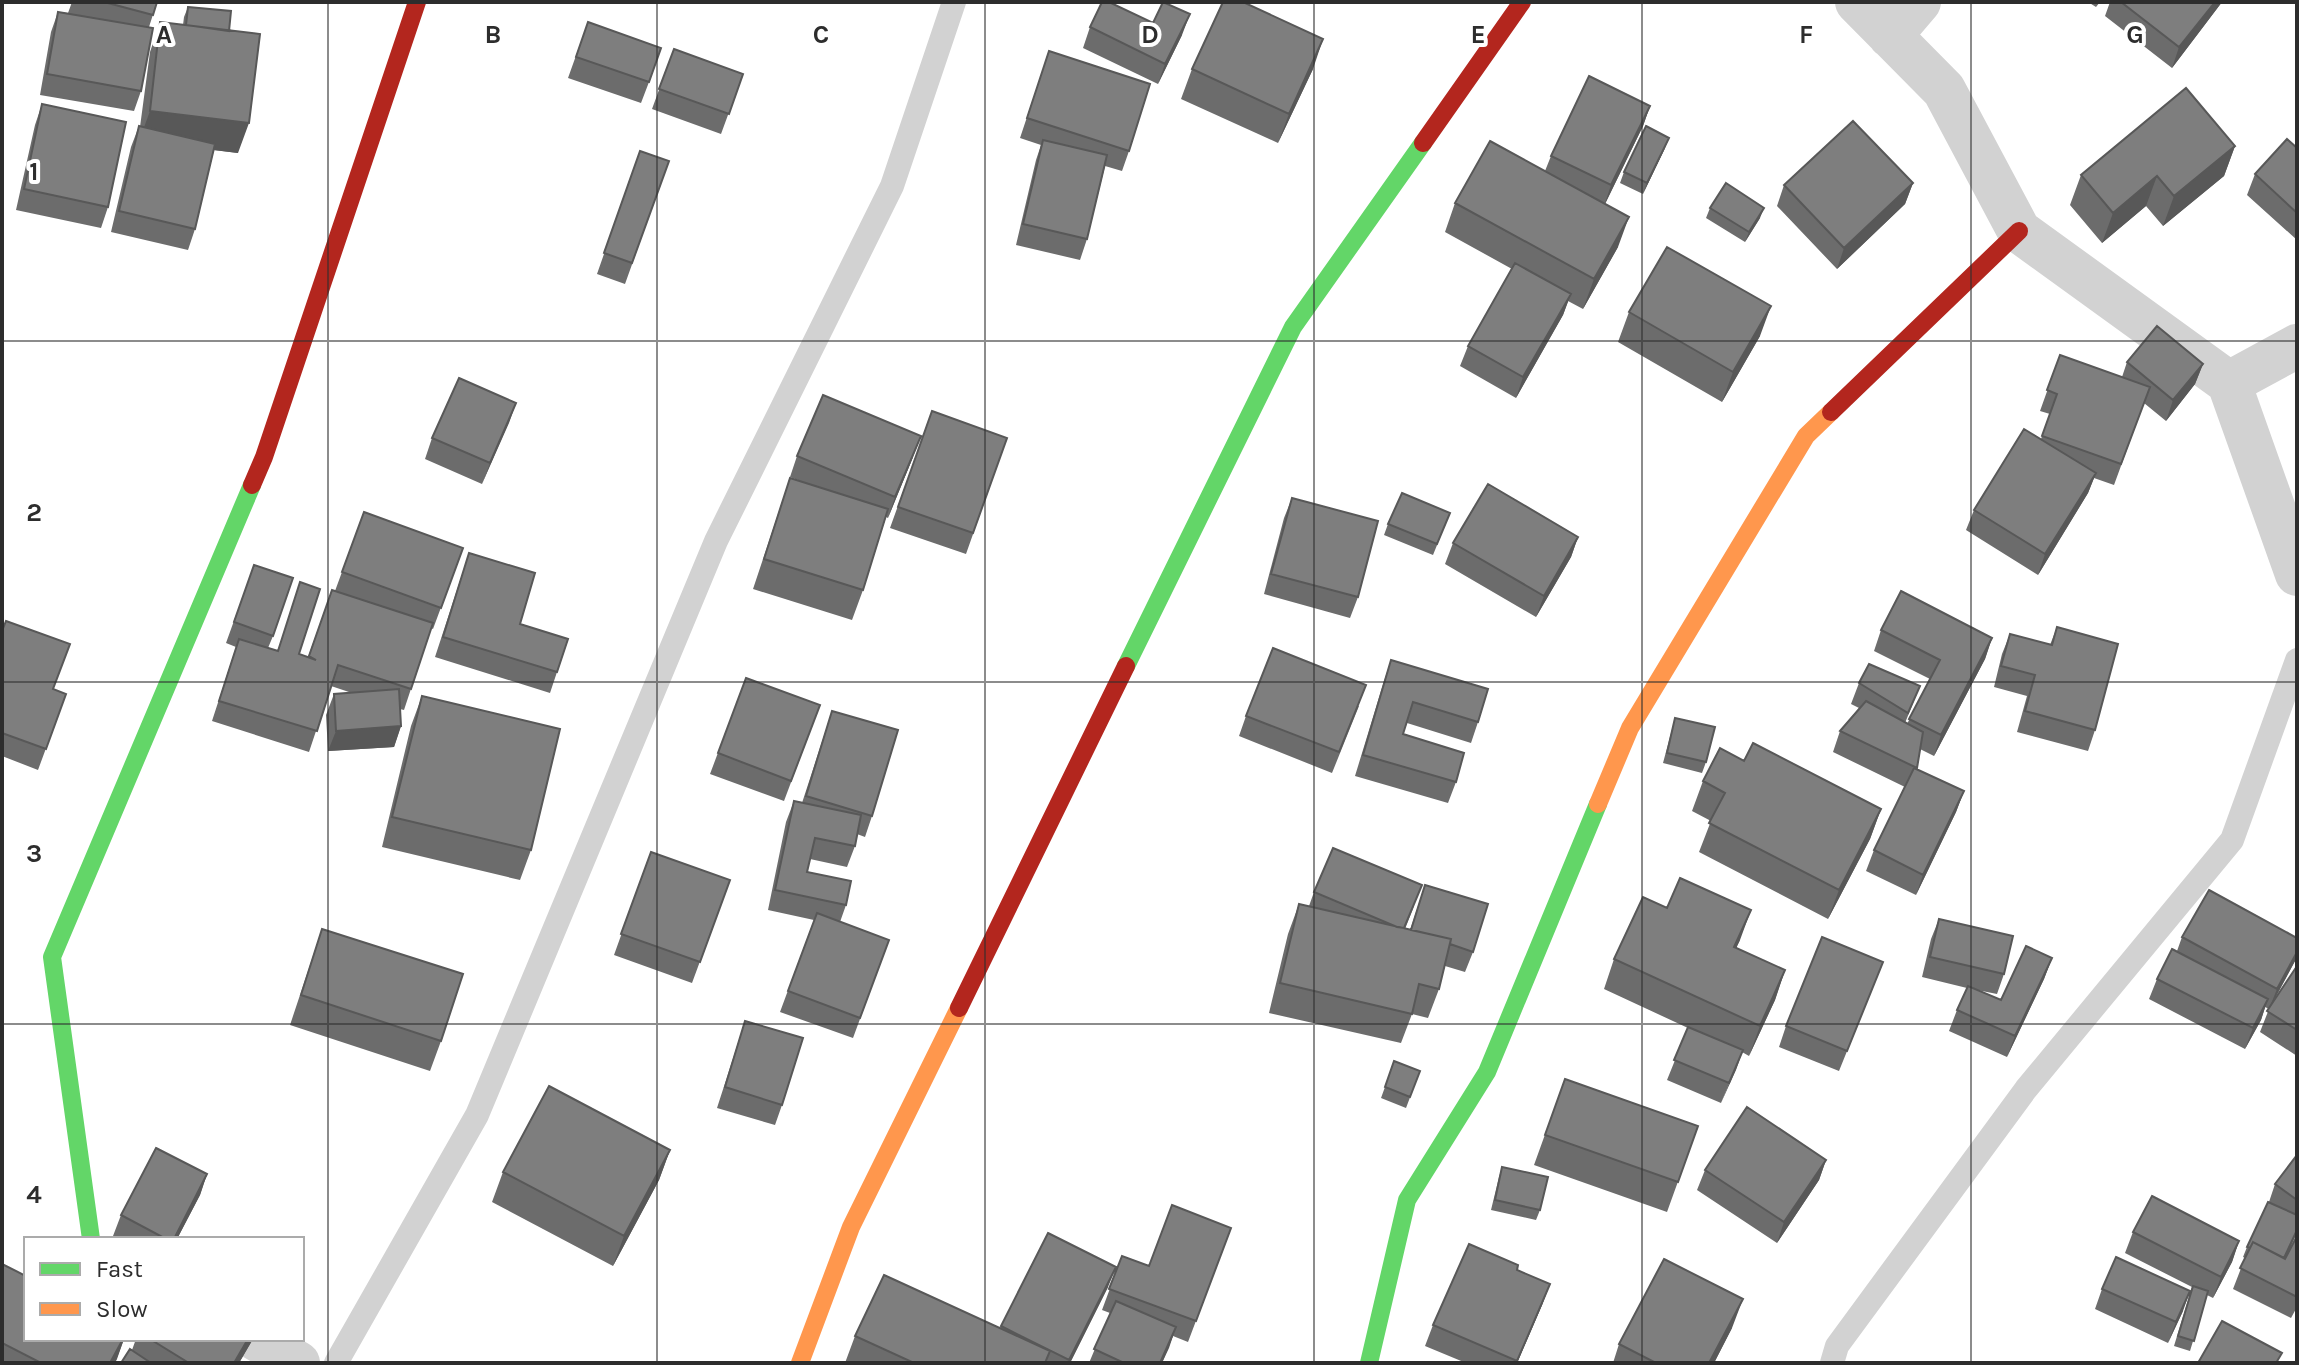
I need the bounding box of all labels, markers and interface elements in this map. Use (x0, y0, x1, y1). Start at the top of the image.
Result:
text: A (156, 19, 172, 50)
text: B (485, 19, 501, 50)
text: C (813, 19, 829, 50)
text: D (1141, 19, 1159, 50)
text: E (1470, 19, 1486, 50)
text: F (1799, 19, 1813, 50)
text: G (2126, 19, 2144, 50)
text: 1 (29, 156, 39, 187)
text: 2 (26, 497, 42, 528)
text: 3 (26, 838, 42, 869)
text: 4 (26, 1179, 42, 1210)
legend (24, 1237, 304, 1341)
text: Fast (96, 1255, 143, 1283)
text: Slow (96, 1295, 148, 1323)

